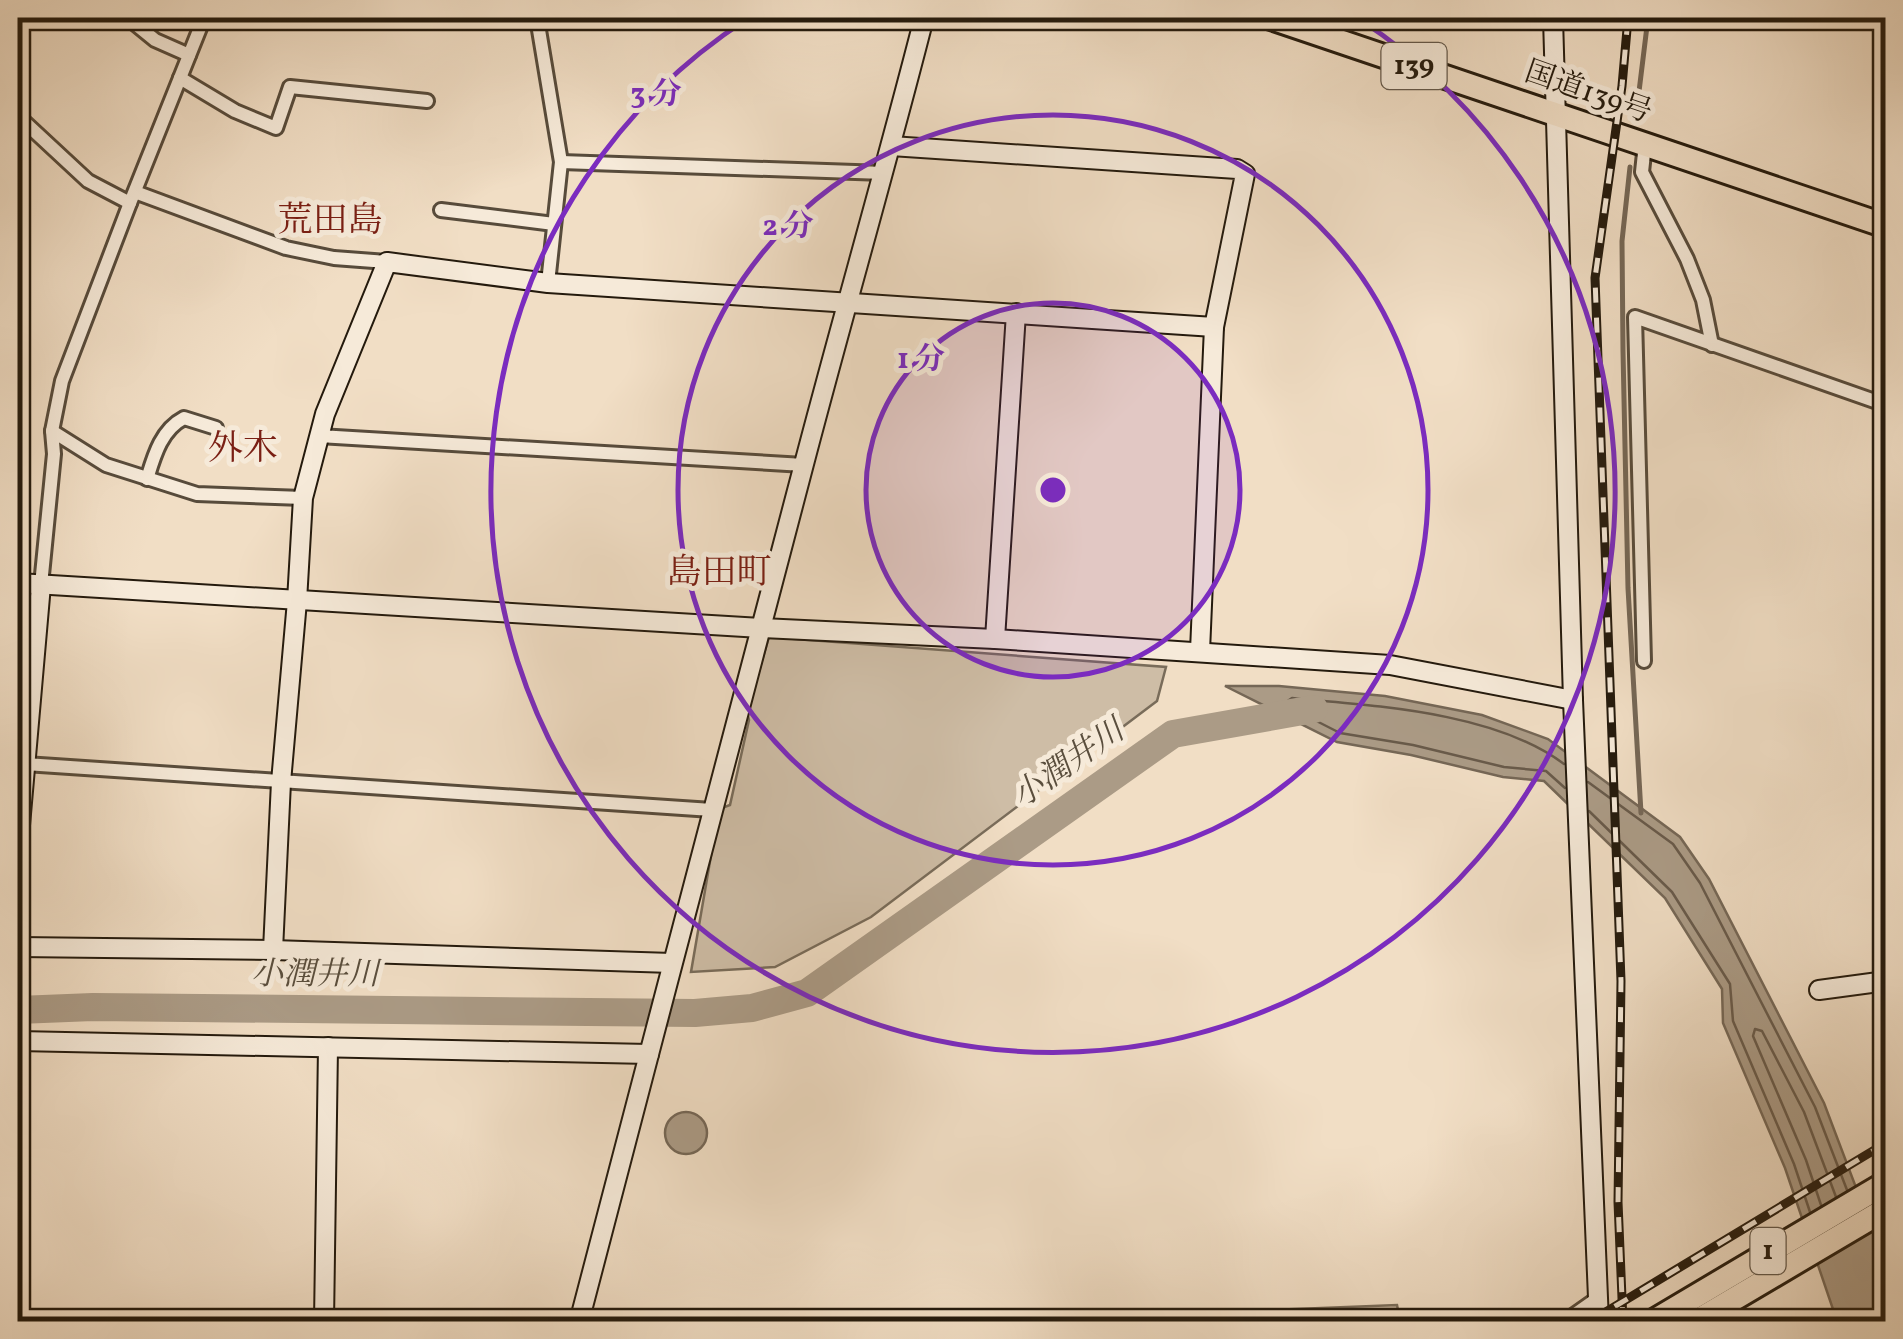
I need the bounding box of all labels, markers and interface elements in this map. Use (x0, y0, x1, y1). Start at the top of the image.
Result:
road number: 139 (1382, 43, 1446, 89)
street label: 国道139号 (1519, 52, 1657, 134)
text: 3 分 (630, 74, 682, 116)
district label: 荒田島 (277, 198, 383, 246)
text: 2 分 (762, 206, 814, 248)
text: 1 分 (897, 339, 945, 381)
district label: 外木 (208, 426, 278, 474)
centre of rings (1035, 472, 1071, 508)
district label: 島田町 (666, 550, 772, 598)
water label: 小潤井川 (1004, 709, 1136, 820)
water label: 小潤井川 (251, 954, 382, 998)
road number: 1 (1750, 1228, 1786, 1274)

